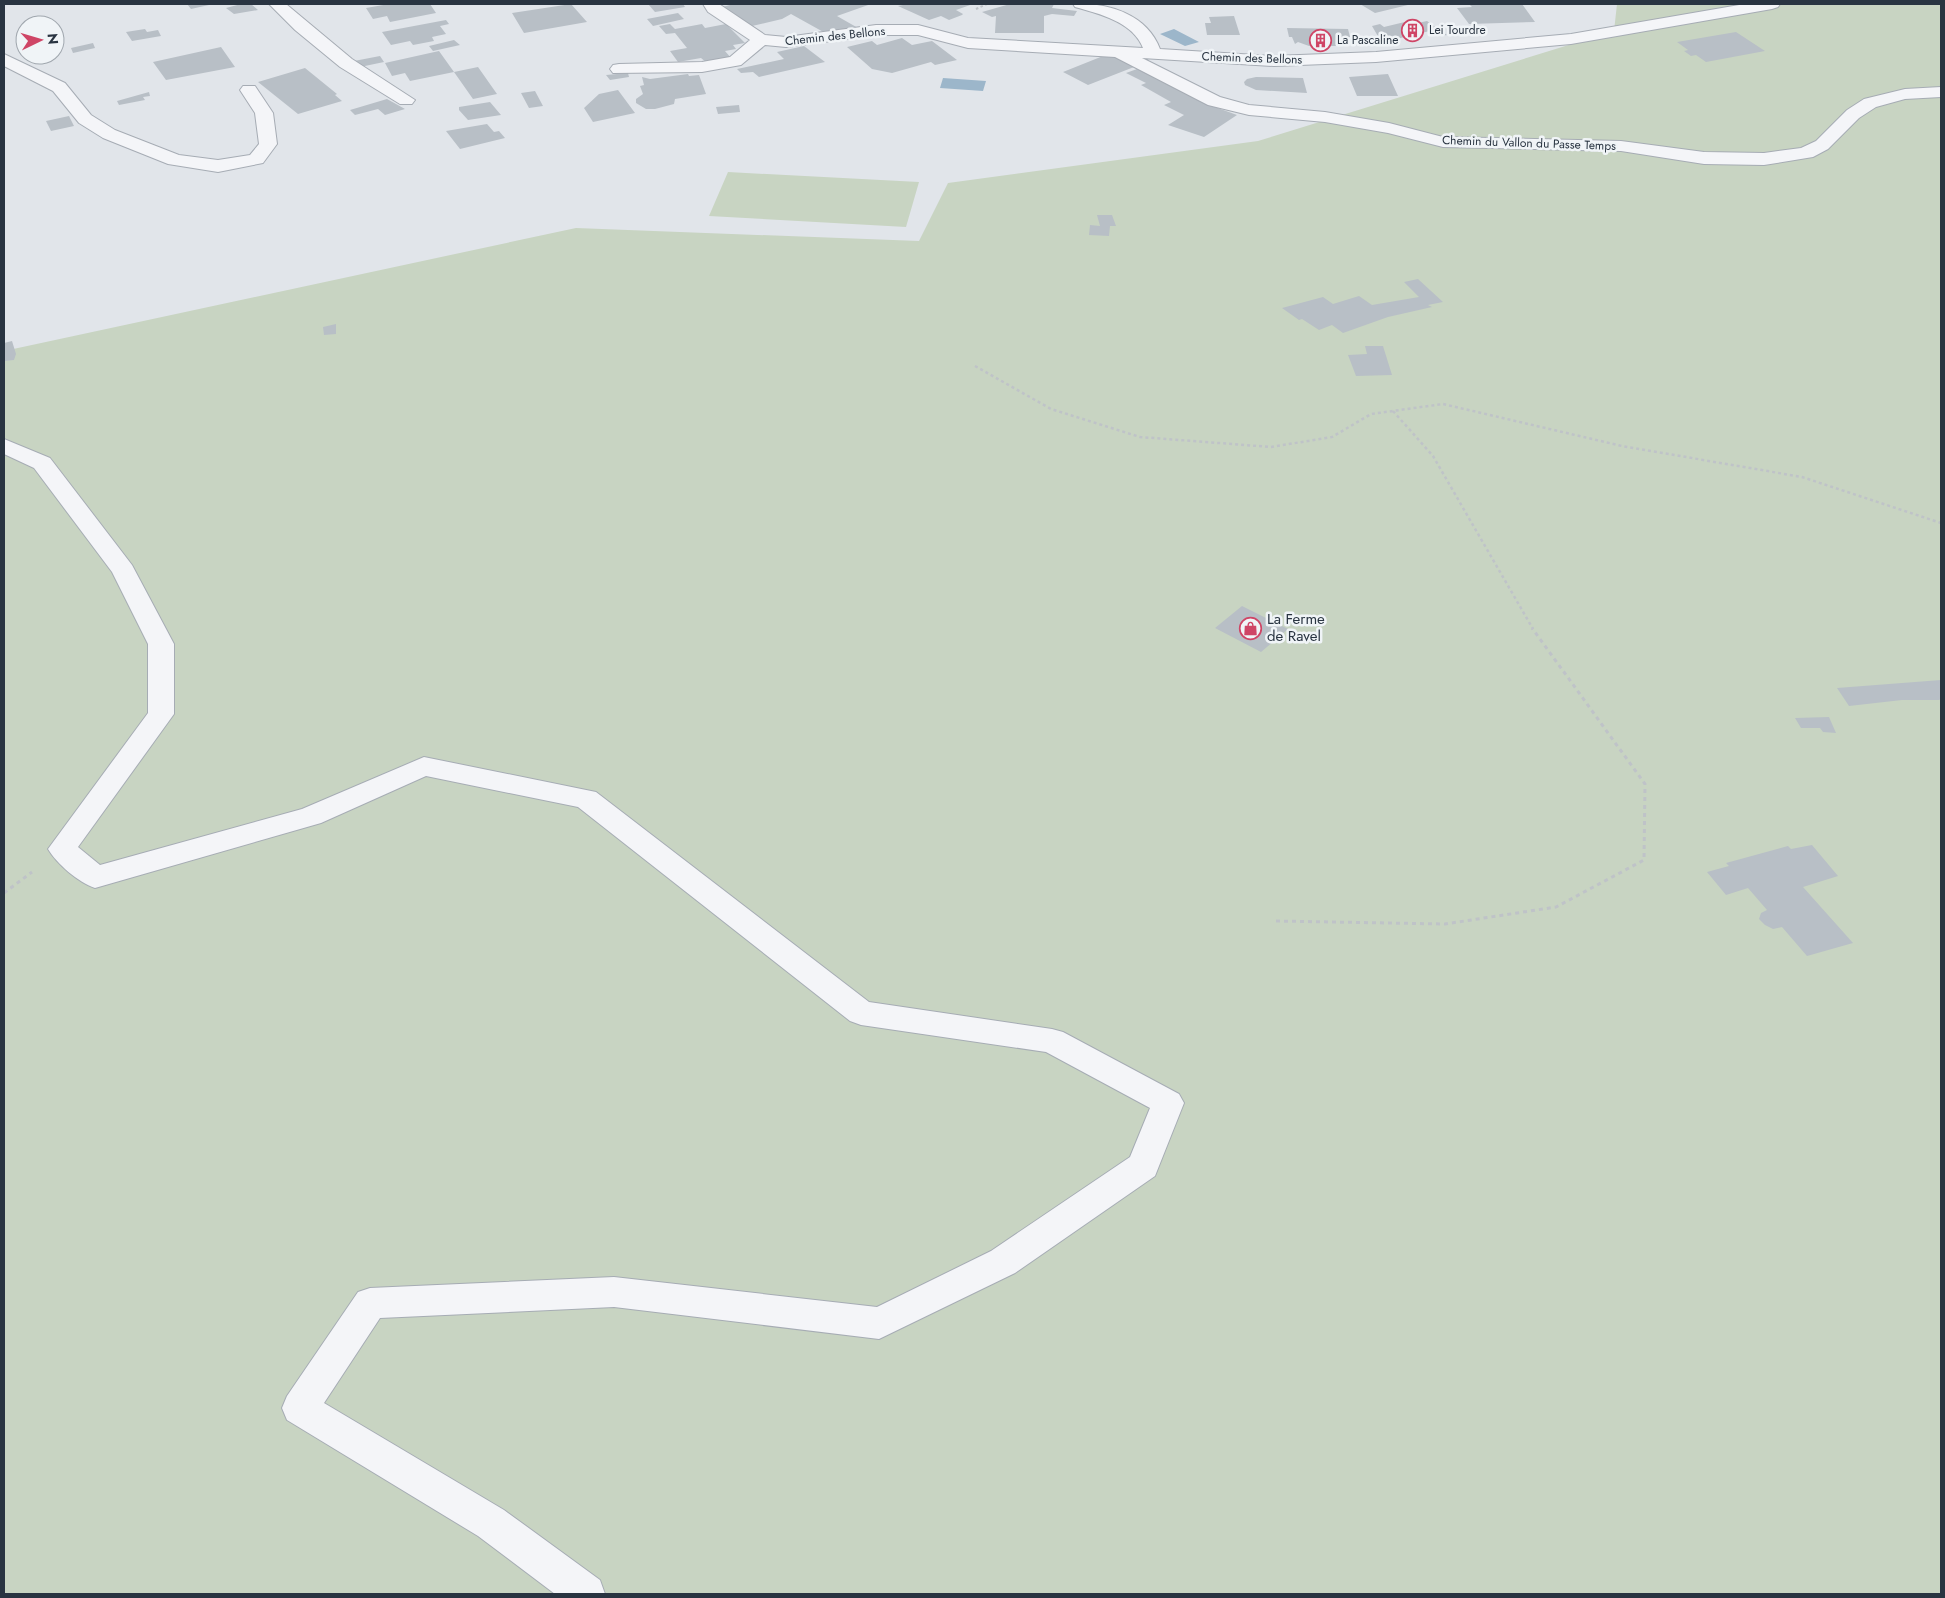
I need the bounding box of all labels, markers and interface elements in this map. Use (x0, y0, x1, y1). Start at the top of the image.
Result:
north arrow (15, 15, 65, 65)
building icon: Lei Tourdre (1401, 18, 1425, 42)
place label: Lei Tourdre (1429, 21, 1486, 39)
street label: Chemin des Bellons (784, 22, 886, 50)
building icon: La Pascaline (1309, 28, 1333, 52)
place label: La Pascaline (1337, 31, 1398, 49)
text: N (43, 32, 63, 45)
street label: Chemin des Bellons (1201, 47, 1303, 69)
street label: Chemin du Vallon du Passe Temps (1442, 131, 1616, 155)
place label: La Ferme de Ravel (1267, 608, 1325, 647)
shop icon: La Ferme de Ravel (1239, 616, 1263, 640)

